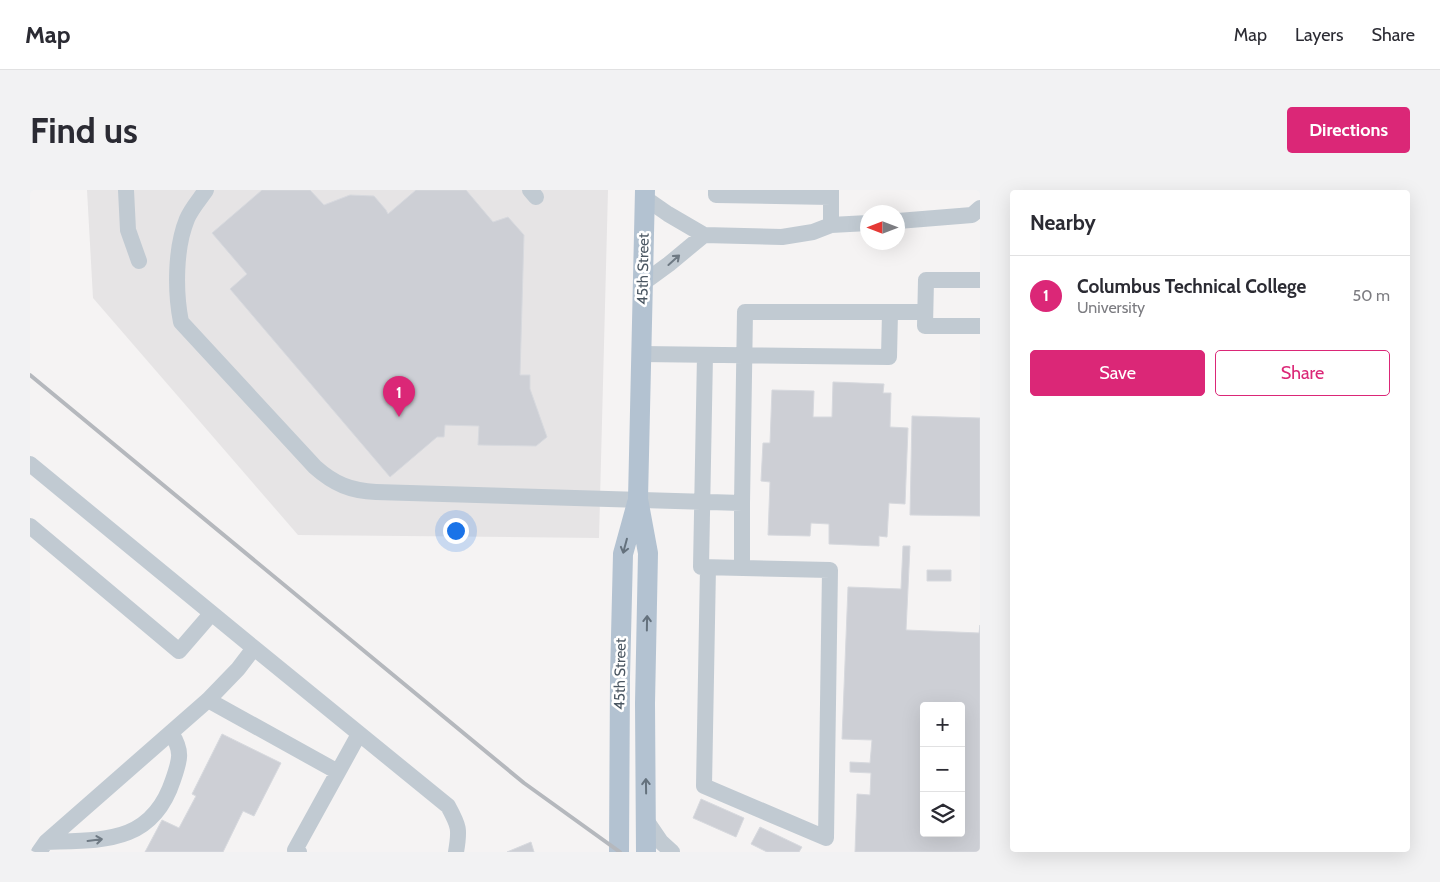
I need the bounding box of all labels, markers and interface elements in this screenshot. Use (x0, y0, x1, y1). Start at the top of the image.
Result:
text: Map (25, 20, 71, 49)
text: Map (1234, 24, 1267, 46)
text: Layers (1295, 24, 1344, 46)
text: Share (1372, 24, 1415, 46)
button: Directions (1287, 107, 1410, 153)
text: Find us (30, 109, 138, 152)
north arrow (860, 205, 905, 250)
text: Nearby (1030, 210, 1096, 235)
street label: 45th Street (633, 233, 653, 305)
one-way arrow (667, 255, 680, 266)
text: Columbus Technical College (1077, 275, 1306, 298)
text: 1 (1043, 286, 1049, 305)
text: 50 m (1353, 286, 1390, 305)
text: University (1077, 298, 1145, 317)
button: Save (1030, 350, 1205, 396)
button: Share (1215, 350, 1390, 396)
pin: 1 (383, 376, 415, 417)
your location (443, 518, 469, 544)
one-way arrow (620, 538, 629, 554)
one-way arrow (642, 616, 651, 632)
street label: 45th Street (610, 638, 630, 710)
map controls (920, 702, 965, 837)
button: + (920, 702, 965, 747)
button: − (920, 747, 965, 792)
one-way arrow (641, 778, 651, 794)
button: layers (920, 792, 965, 837)
one-way arrow (86, 835, 102, 845)

